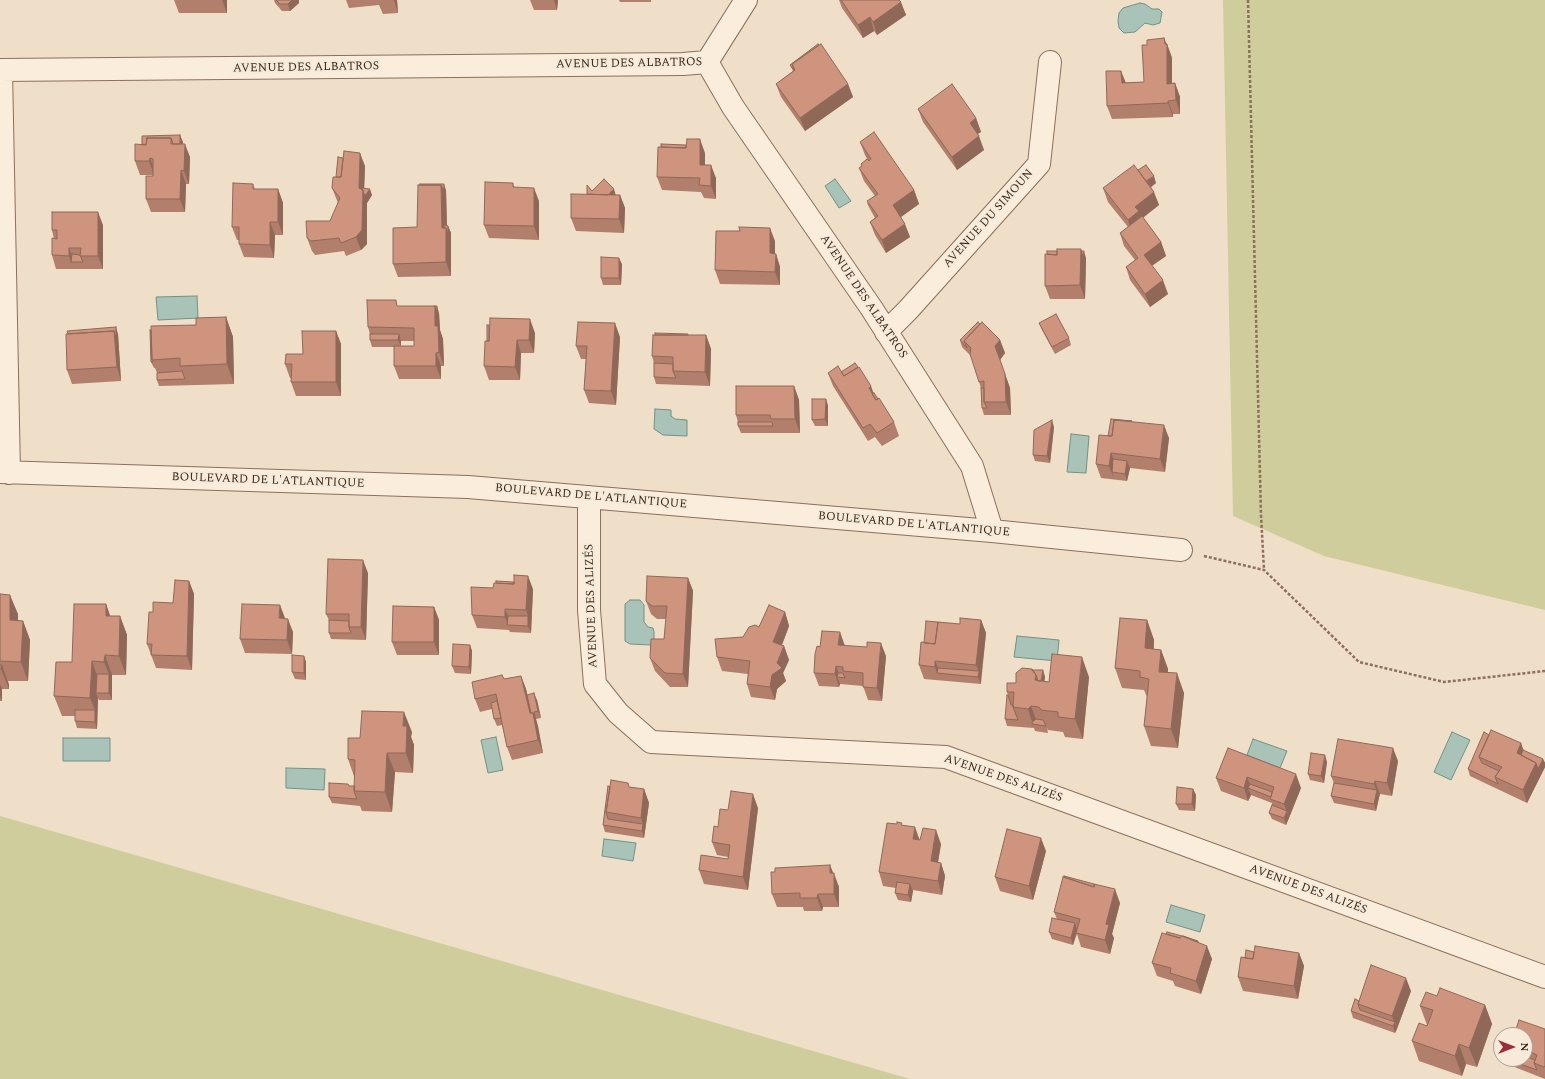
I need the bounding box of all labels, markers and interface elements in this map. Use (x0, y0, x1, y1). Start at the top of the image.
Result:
street label: AVENUE DES ALBATROS (556, 56, 702, 72)
street label: AVENUE DES ALBATROS (233, 60, 379, 76)
street label: AVENUE DU SIMOUN (941, 167, 1037, 271)
street label: AVENUE DES ALBATROS (816, 232, 910, 362)
street label: BOULEVARD DE L'ATLANTIQUE (171, 470, 365, 492)
street label: BOULEVARD DE L'ATLANTIQUE (494, 481, 688, 513)
street label: BOULEVARD DE L'ATLANTIQUE (817, 509, 1011, 541)
street label: AVENUE DES ALIZÉS (583, 544, 601, 668)
street label: AVENUE DES ALIZÉS (942, 752, 1064, 806)
street label: AVENUE DES ALIZÉS (1247, 862, 1369, 918)
north arrow (1493, 1027, 1533, 1067)
text: N (1516, 1043, 1533, 1051)

